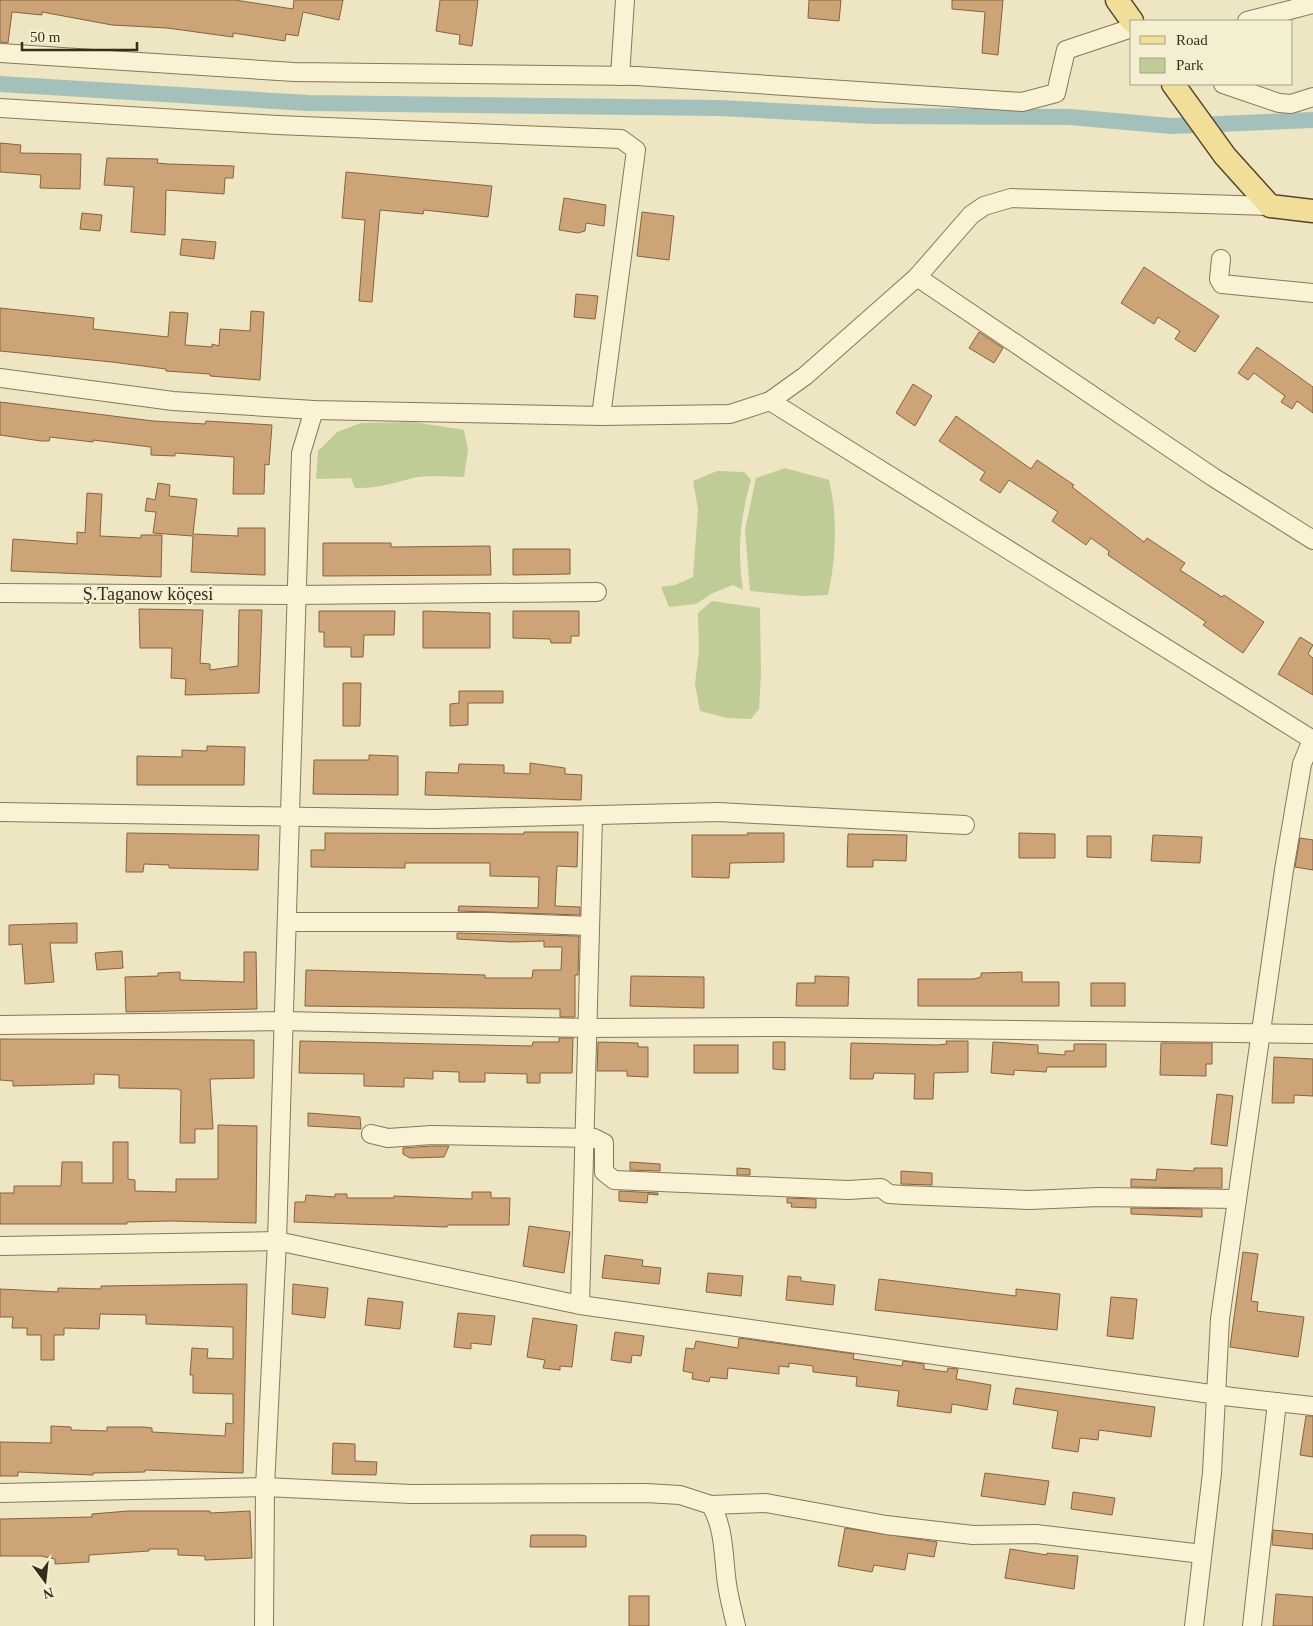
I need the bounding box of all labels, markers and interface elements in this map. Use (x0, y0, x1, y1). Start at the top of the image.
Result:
scale bar (22, 20, 138, 52)
legend (1130, 20, 1293, 85)
text: 50 m (30, 29, 61, 45)
text: Road (1176, 32, 1208, 48)
text: Park (1176, 57, 1204, 73)
street label: Ş.Taganow köçesi (83, 584, 213, 604)
north arrow (20, 1556, 70, 1606)
text: N (41, 1585, 55, 1602)

